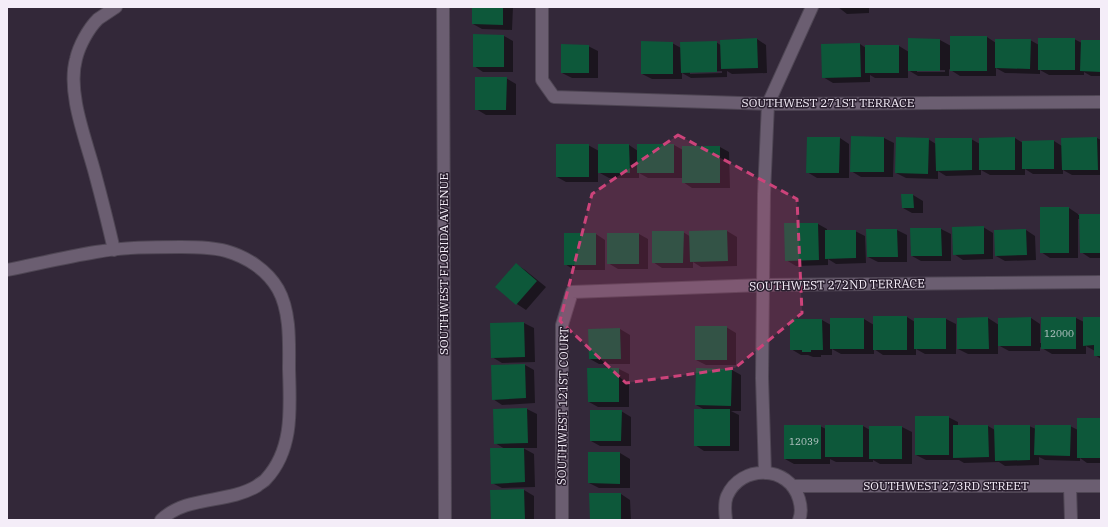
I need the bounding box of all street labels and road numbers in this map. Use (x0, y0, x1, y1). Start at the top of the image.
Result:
street label: SOUTHWEST 271ST TERRACE (742, 95, 914, 110)
street label: SOUTHWEST FLORIDA AVENUE (436, 173, 451, 355)
street label: SOUTHWEST 272ND TERRACE (749, 275, 925, 294)
street label: SOUTHWEST 121ST COURT (554, 327, 571, 485)
street label: SOUTHWEST 273RD STREET (863, 478, 1029, 493)

